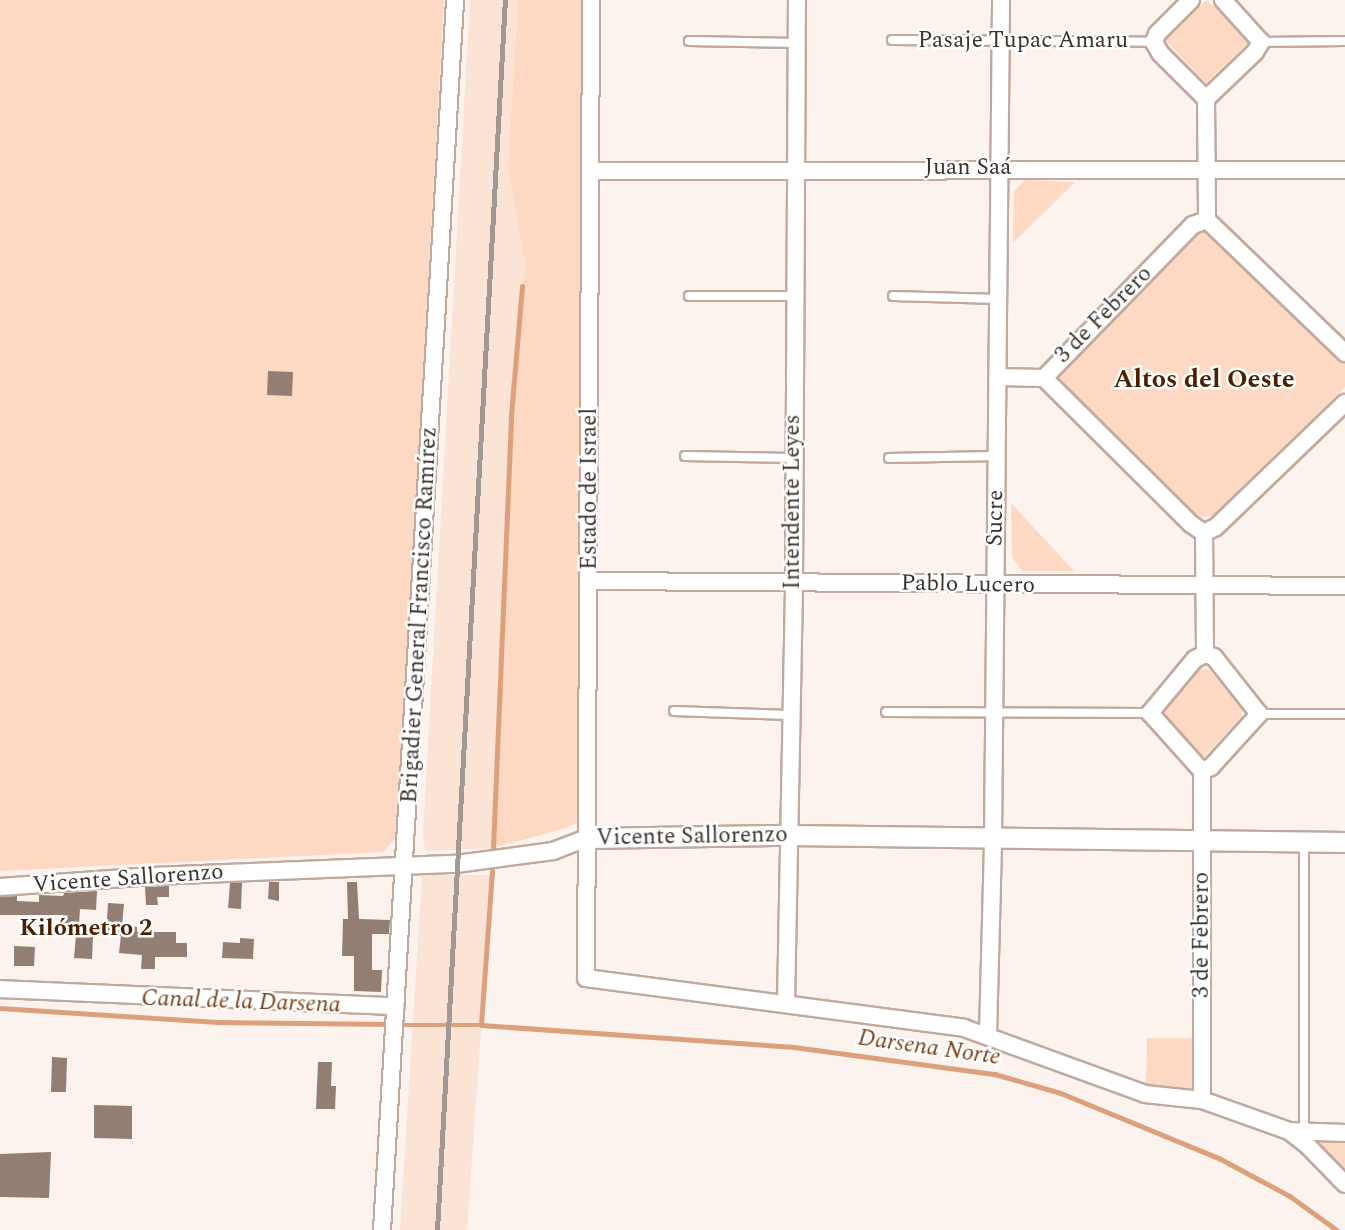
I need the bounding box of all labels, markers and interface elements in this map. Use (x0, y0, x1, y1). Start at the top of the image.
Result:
street label: Pasaje Tupac Amaru (918, 27, 1128, 55)
street label: Juan Saá (924, 154, 1012, 182)
street label: 3 de Febrero (1050, 261, 1158, 369)
district label: Altos del Oeste (1113, 364, 1295, 396)
street label: Estado de Israel (576, 408, 604, 570)
street label: Intendente Leyes (779, 414, 807, 590)
street label: Brigadier General Francisco Ramírez (396, 426, 444, 804)
street label: Sucre (982, 490, 1010, 546)
street label: Pablo Lucero (901, 570, 1035, 600)
street label: Vicente Sallorenzo (596, 822, 788, 852)
street label: Vicente Sallorenzo (32, 859, 224, 899)
street label: 3 de Febrero (1188, 872, 1216, 998)
district label: Kilómetro 2 (20, 915, 152, 943)
water label: Canal de la Darsena (141, 984, 341, 1020)
water label: Darsena Norte (856, 1024, 1002, 1072)

